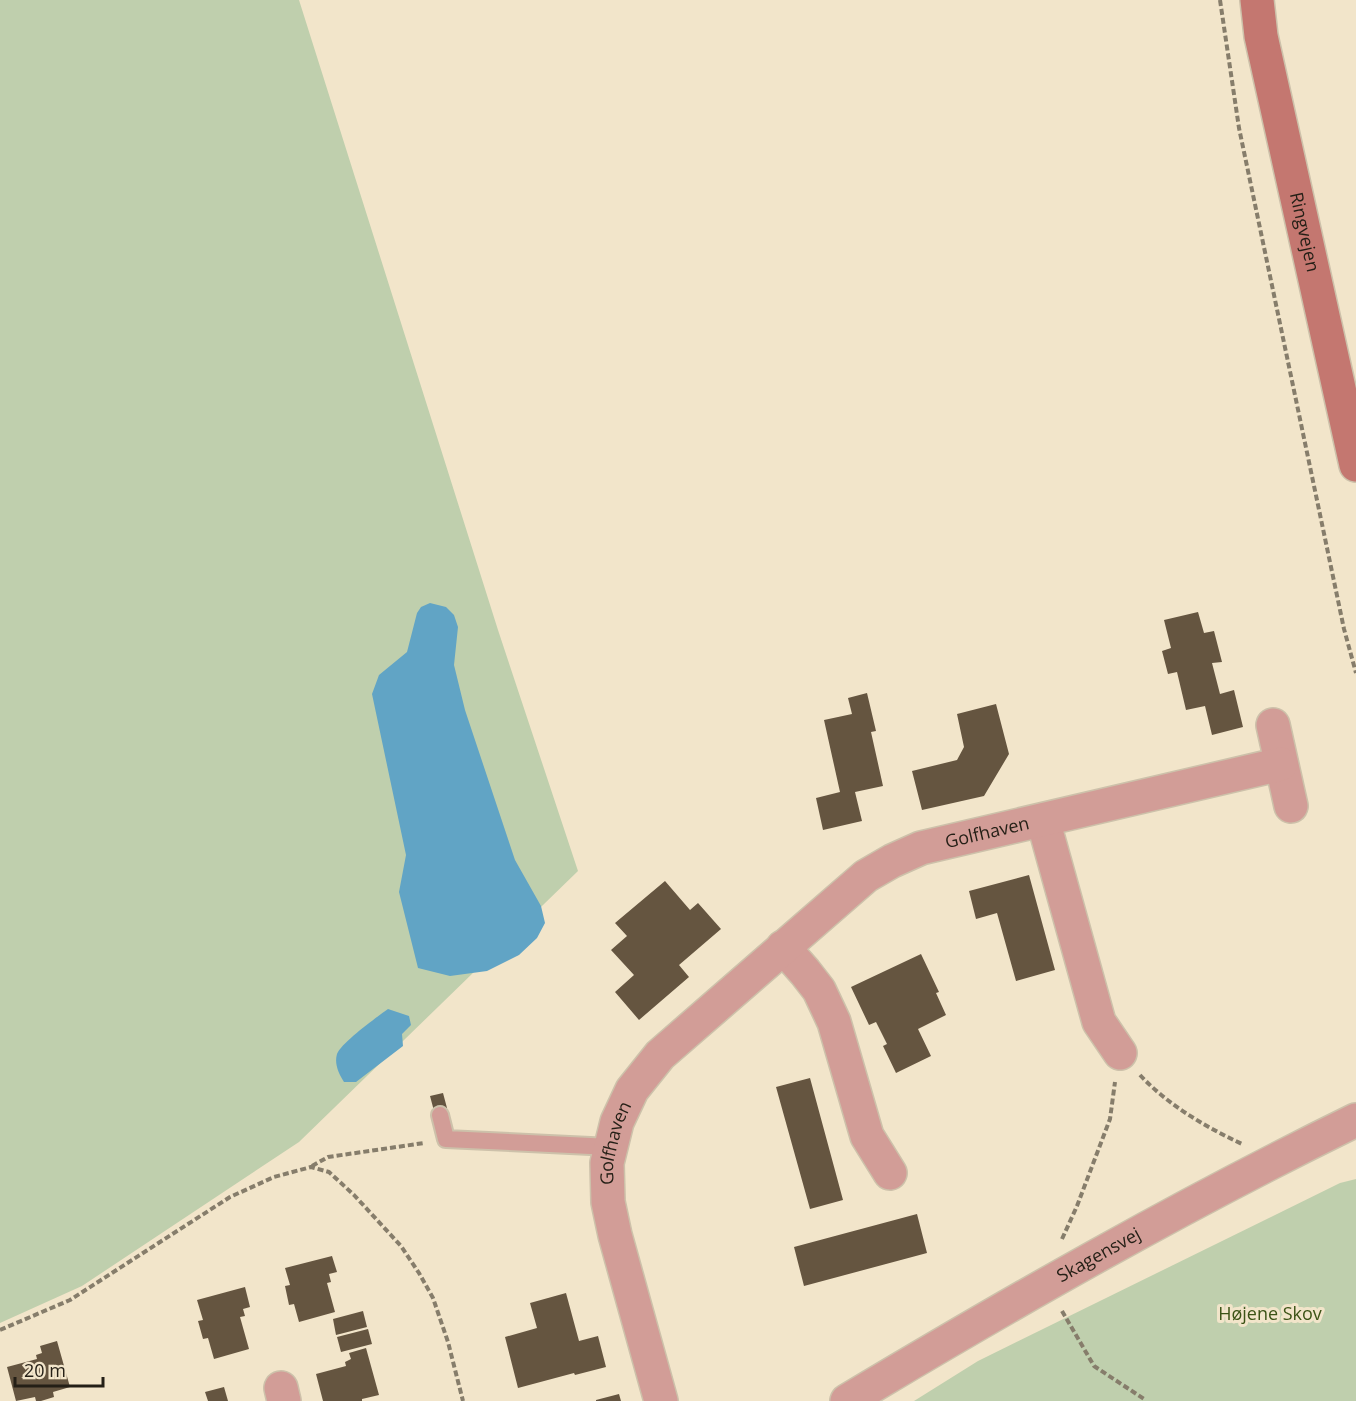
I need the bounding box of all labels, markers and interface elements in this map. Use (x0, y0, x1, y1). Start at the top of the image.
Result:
street label: Ringvejen (1285, 190, 1326, 274)
street label: Golfhaven (942, 810, 1031, 853)
street label: Golfhaven (594, 1097, 636, 1185)
street label: Skagensvej (1052, 1221, 1144, 1287)
park label: Højene Skov (1218, 1301, 1322, 1325)
scale bar (15, 1350, 104, 1388)
text: 20 m (24, 1358, 66, 1382)

